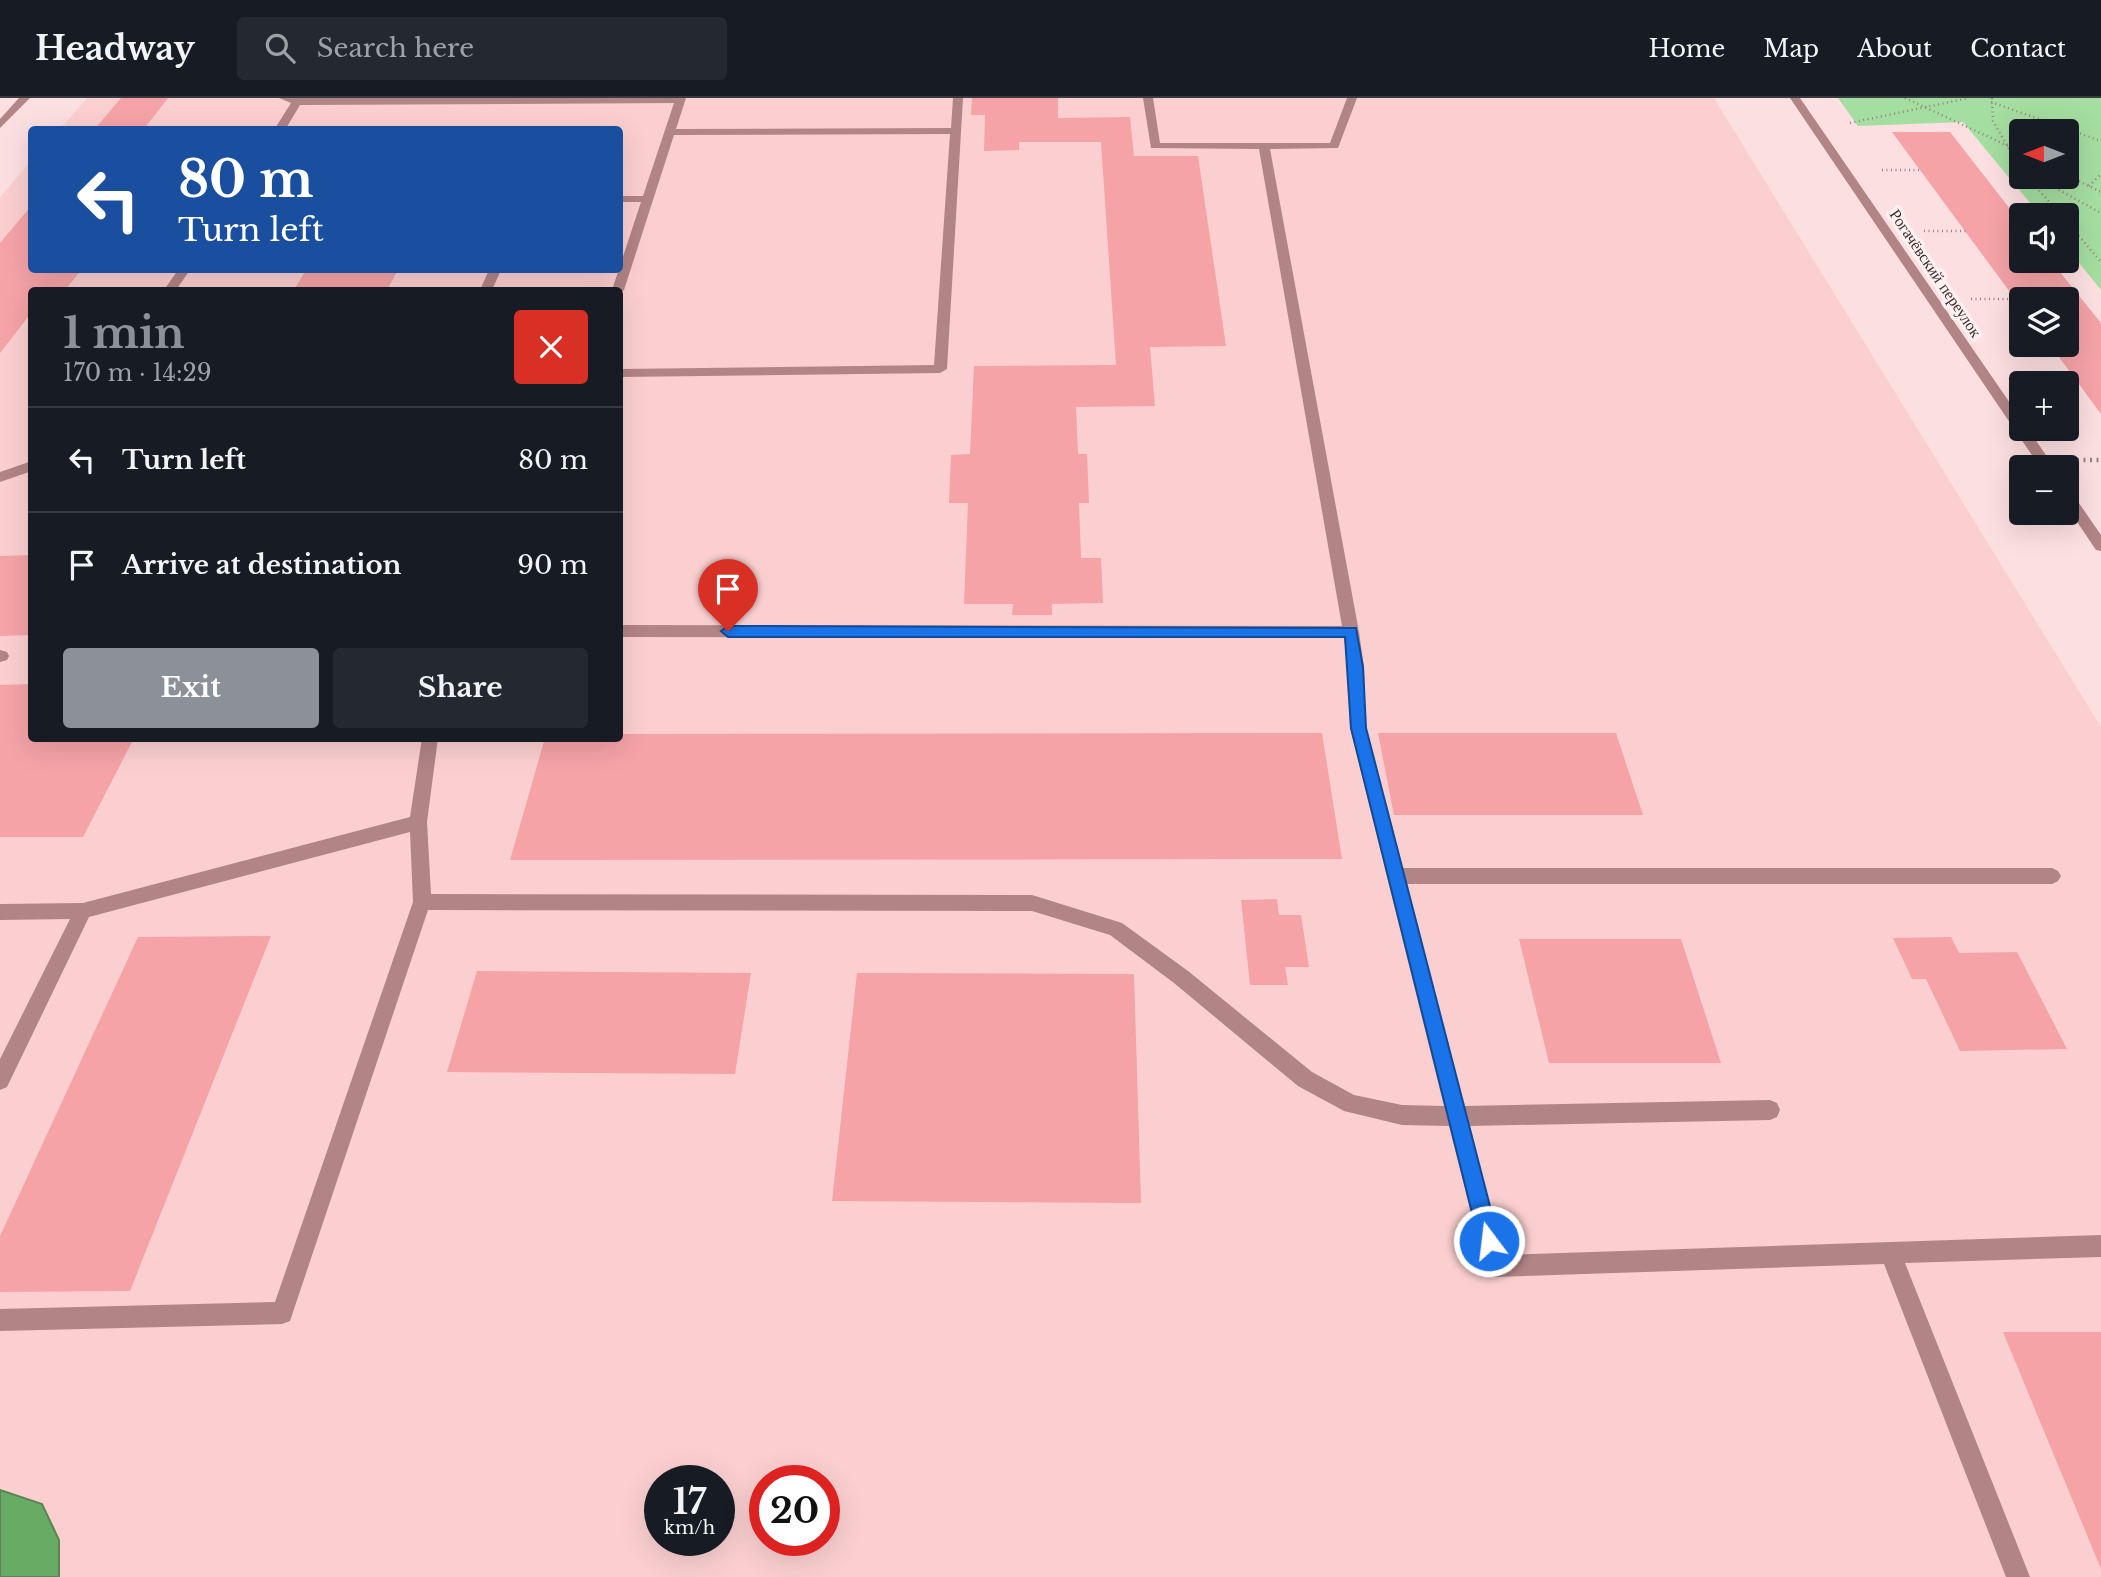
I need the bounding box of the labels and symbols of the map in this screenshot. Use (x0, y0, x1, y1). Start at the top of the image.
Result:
north arrow (2009, 119, 2079, 189)
street label: Рогачёвский переулок (1886, 205, 1986, 341)
pin (698, 559, 758, 631)
position arrow (1452, 1204, 1526, 1278)
speed limit sign: 20 (749, 1465, 840, 1556)

